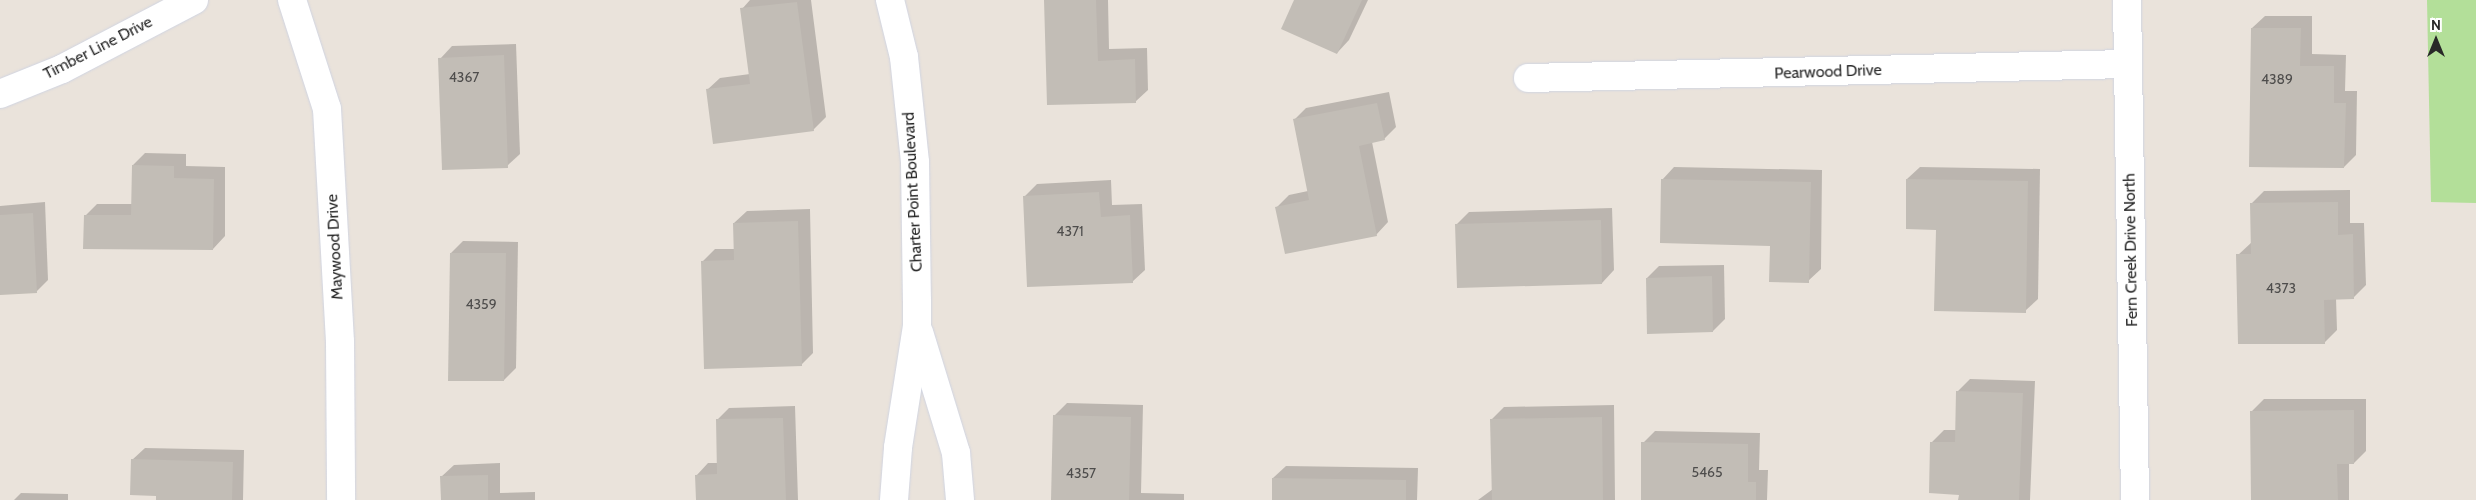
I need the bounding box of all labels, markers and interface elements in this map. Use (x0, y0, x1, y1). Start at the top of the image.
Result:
street label: Timber Line Drive (40, 12, 156, 84)
north arrow (2411, 15, 2461, 65)
text: N (2431, 16, 2441, 34)
street label: Pearwood Drive (1774, 61, 1882, 83)
house number: 4367 (449, 69, 479, 85)
house number: 4389 (2261, 71, 2293, 87)
street label: Charter Point Boulevard (899, 112, 927, 272)
street label: Fern Creek Drive North (2120, 173, 2142, 327)
street label: Maywood Drive (323, 194, 347, 300)
house number: 4371 (1056, 223, 1084, 239)
house number: 4373 (2266, 280, 2296, 296)
house number: 4359 (465, 296, 497, 312)
house number: 5465 (1691, 464, 1723, 480)
house number: 4357 (1066, 465, 1096, 481)

